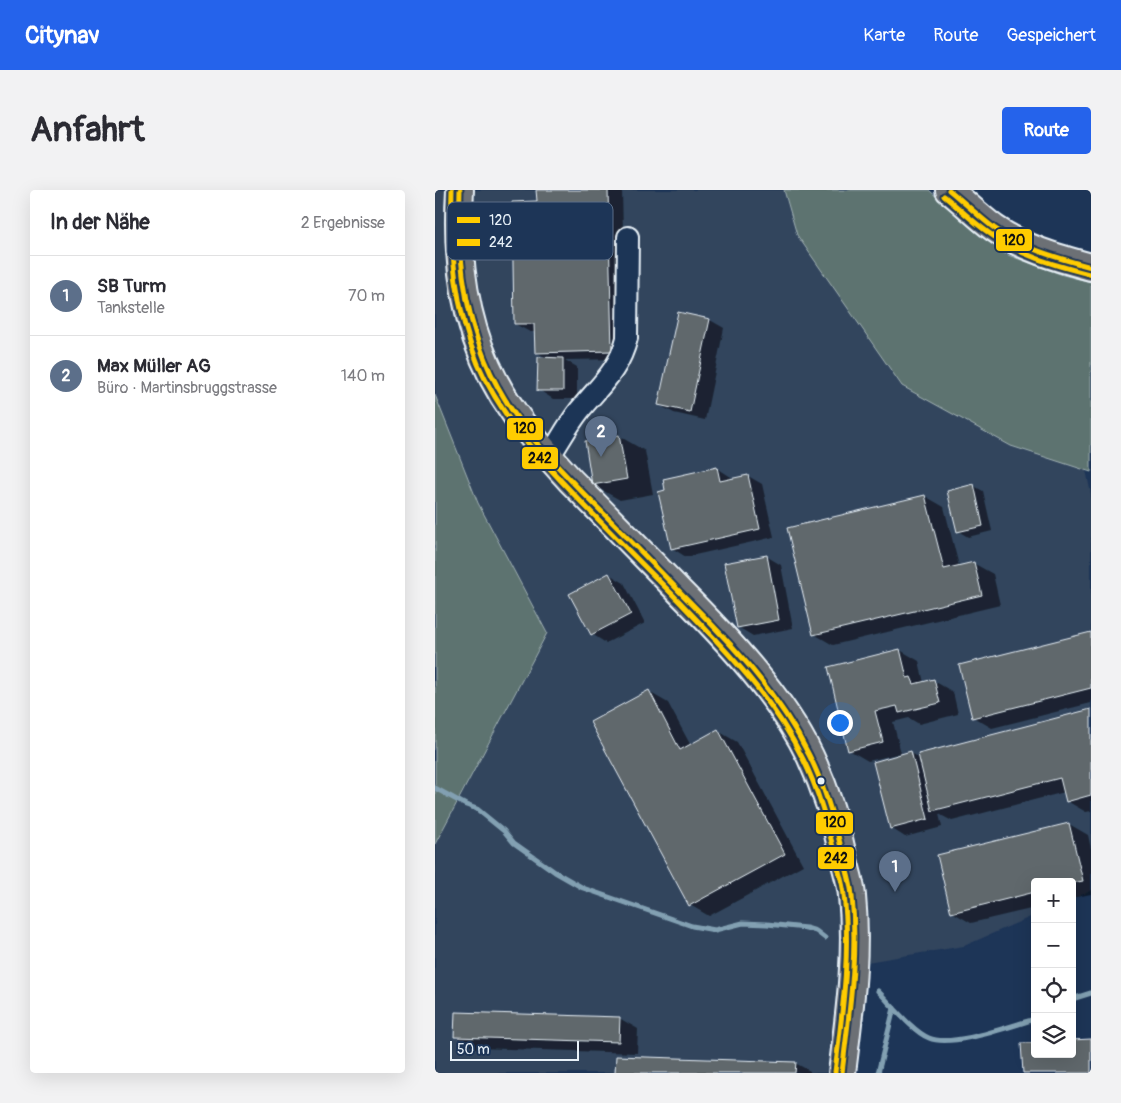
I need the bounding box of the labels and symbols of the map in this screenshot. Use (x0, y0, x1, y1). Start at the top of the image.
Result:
legend (447, 202, 613, 260)
text: 120 (489, 212, 512, 229)
line badge: 120 (995, 228, 1033, 252)
text: 120 (1003, 232, 1026, 249)
text: 242 (489, 234, 513, 251)
pin: 2 (585, 416, 617, 457)
line badge: 120 (506, 417, 544, 441)
text: 120 (514, 420, 537, 437)
line badge: 242 (521, 446, 559, 470)
text: 242 (528, 450, 552, 467)
your location (827, 710, 853, 736)
unlabelled marker (816, 776, 826, 786)
line badge: 120 (815, 811, 854, 835)
text: 120 (824, 814, 847, 831)
line badge: 242 (817, 846, 855, 870)
text: 242 (824, 850, 848, 867)
pin: 1 (879, 851, 911, 892)
scale bar (450, 1038, 579, 1061)

